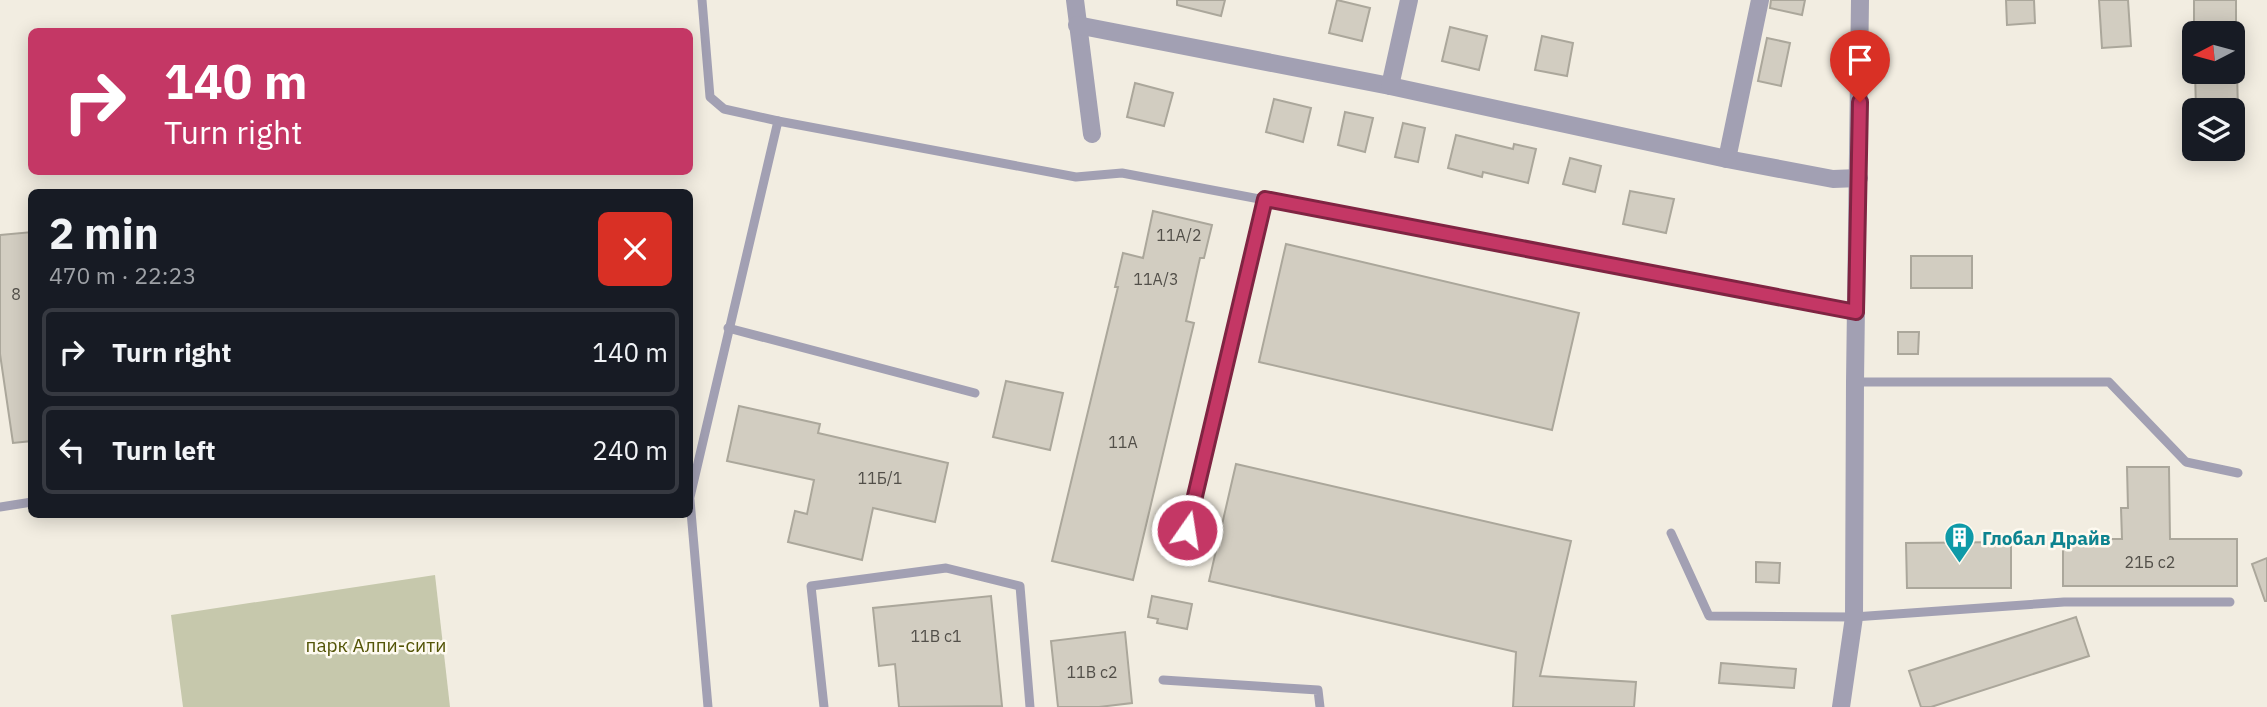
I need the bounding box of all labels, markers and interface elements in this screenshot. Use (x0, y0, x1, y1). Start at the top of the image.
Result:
north arrow (2182, 21, 2245, 84)
map controls (2182, 21, 2245, 161)
pin (1830, 30, 1890, 102)
icon: arrive (1841, 41, 1879, 79)
text: 140 m (164, 49, 308, 112)
icon: right (49, 56, 140, 147)
button: layers (2182, 98, 2245, 161)
text: Turn right (164, 111, 302, 153)
text: 2 min (49, 206, 159, 261)
button: close (598, 212, 672, 286)
house number: 11А/2 (1156, 225, 1202, 245)
text: 470 m · 22:23 (49, 260, 196, 290)
house number: 11А/3 (1133, 269, 1179, 289)
house number: 8 (11, 284, 21, 304)
icon: right (53, 333, 91, 371)
text: Turn right (112, 335, 231, 369)
text: 140 m (592, 335, 668, 369)
icon: left (53, 431, 91, 469)
house number: 11А (1108, 432, 1138, 452)
text: Turn left (112, 433, 215, 467)
text: 240 m (592, 433, 668, 467)
house number: 11Б/1 (858, 468, 902, 488)
position arrow (1150, 493, 1224, 567)
building icon: Глобал Драйв (1942, 521, 1976, 565)
place label: Глобал Драйв (1982, 526, 2111, 550)
house number: 21Б с2 (2125, 552, 2175, 572)
house number: 11В с1 (910, 626, 962, 646)
park label: парк Алпи-сити (306, 633, 446, 657)
house number: 11В с2 (1066, 662, 1118, 682)

